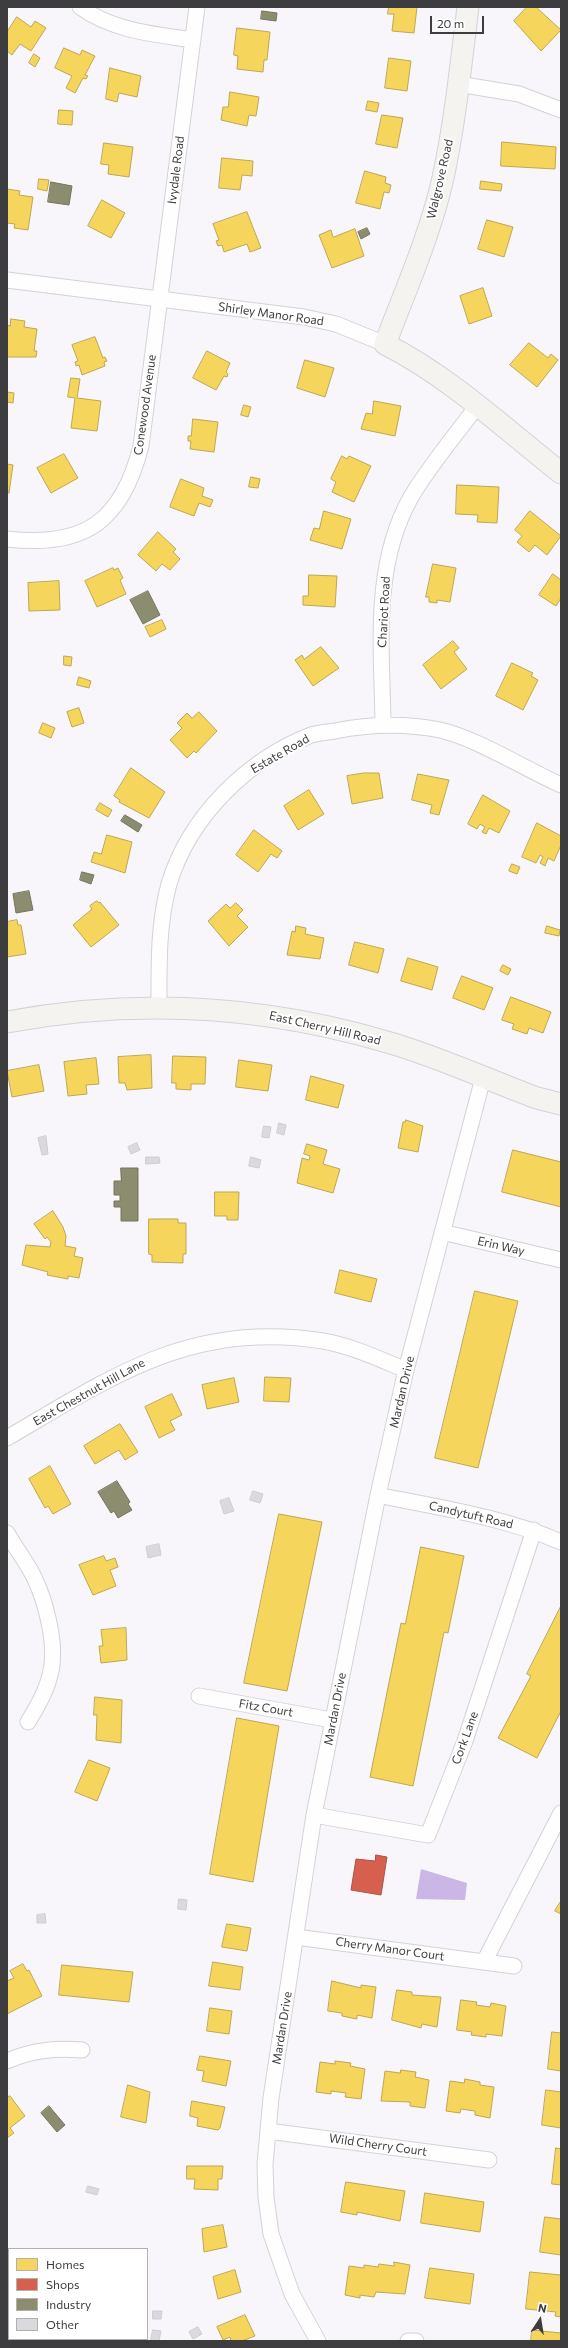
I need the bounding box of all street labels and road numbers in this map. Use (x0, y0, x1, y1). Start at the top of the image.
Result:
street label: Ivydale Road (165, 135, 187, 205)
street label: Walgrove Road (424, 138, 456, 220)
street label: Shirley Manor Road (217, 299, 325, 329)
street label: Conewood Avenue (131, 354, 159, 456)
street label: Chariot Road (375, 576, 393, 648)
street label: Estate Road (248, 731, 312, 777)
street label: East Cherry Hill Road (268, 1008, 382, 1048)
street label: Erin Way (476, 1234, 526, 1258)
street label: East Chestnut Hill Lane (31, 1355, 147, 1429)
street label: Mardan Drive (387, 1355, 417, 1429)
street label: Candytuft Road (427, 1498, 515, 1532)
street label: Mardan Drive (321, 1672, 349, 1746)
street label: Fitz Court (238, 1696, 294, 1720)
street label: Cork Lane (449, 1710, 481, 1766)
street label: Cherry Manor Court (334, 1934, 446, 1964)
street label: Mardan Drive (269, 1991, 295, 2065)
street label: Wild Cherry Court (328, 2131, 428, 2159)

